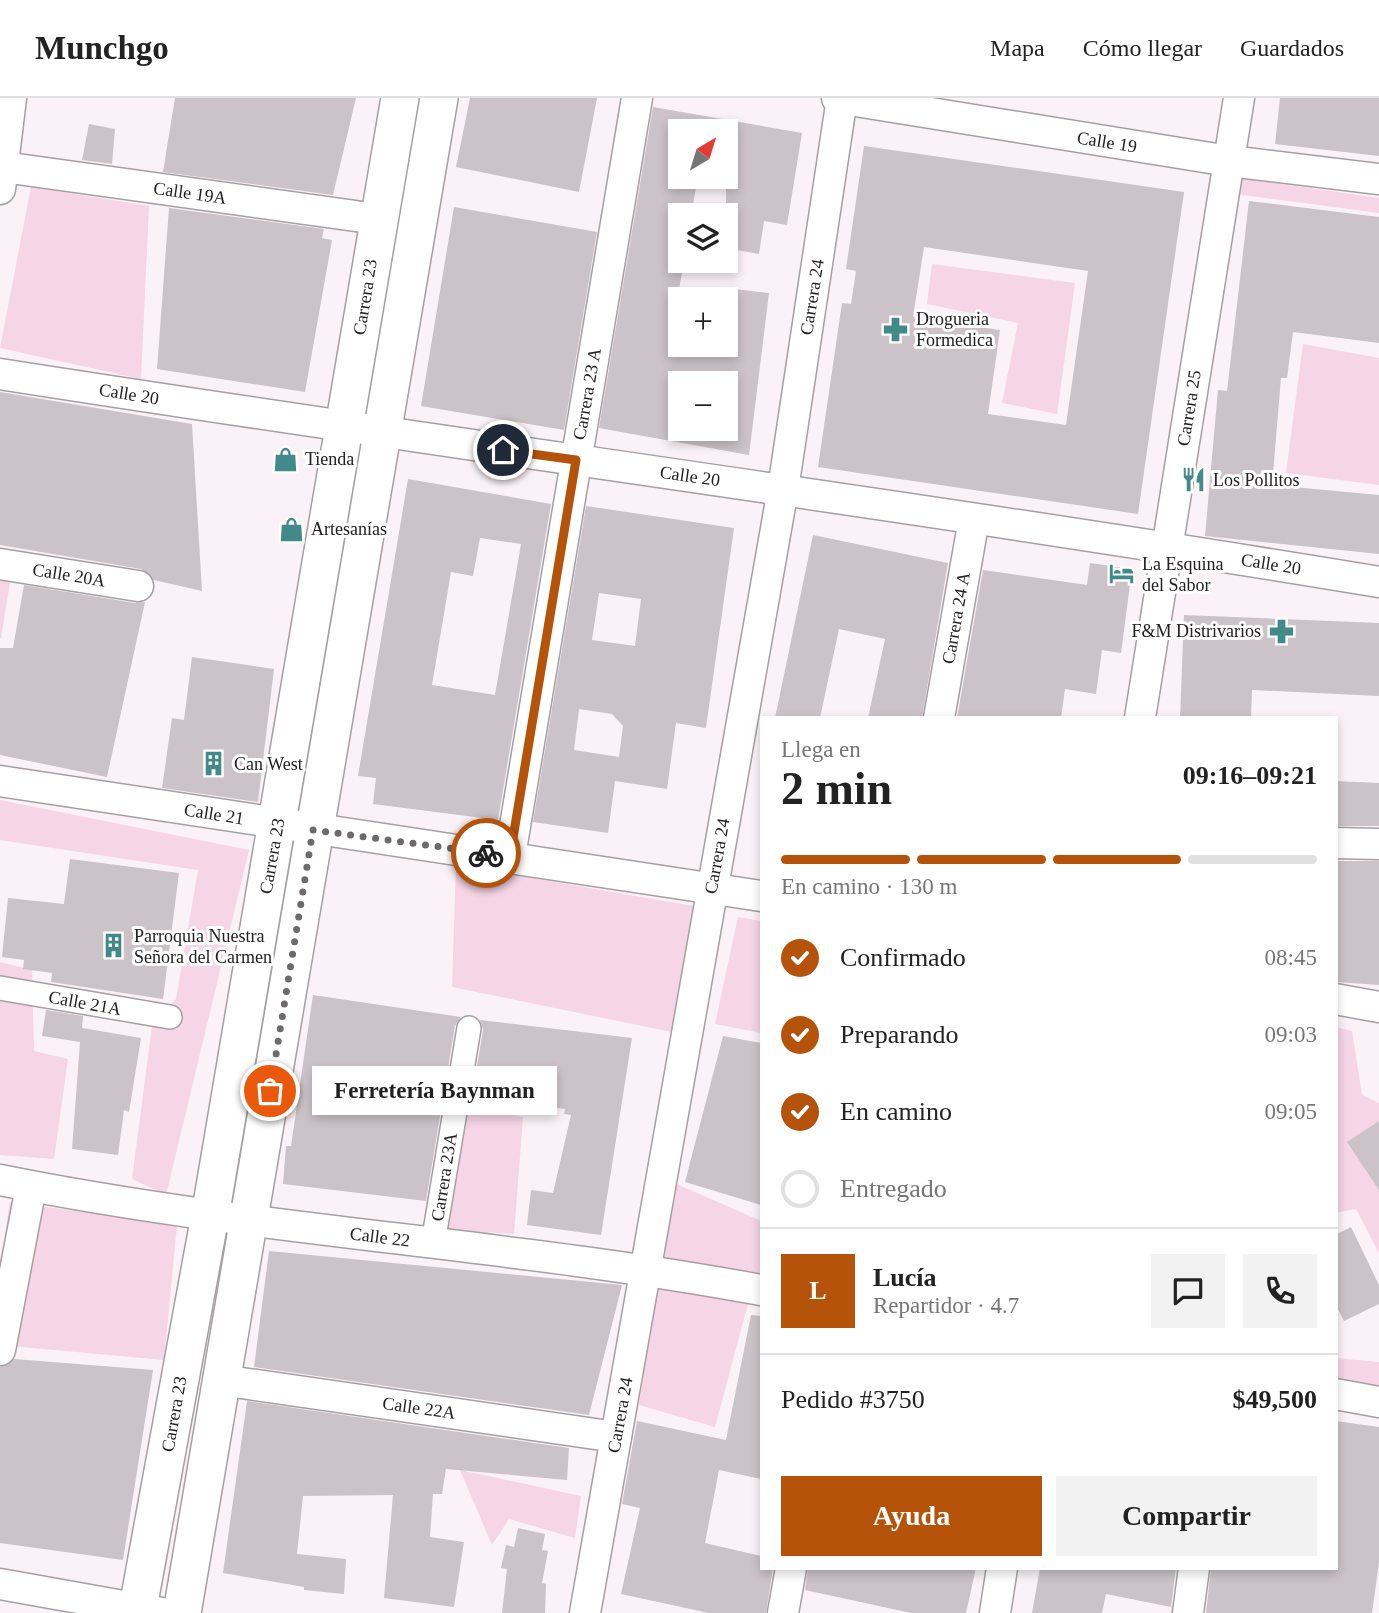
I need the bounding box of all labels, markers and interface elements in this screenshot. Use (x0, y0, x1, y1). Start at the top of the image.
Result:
text: Munchgo (35, 30, 169, 66)
text: Mapa (990, 35, 1045, 61)
text: Cómo llegar (1083, 35, 1202, 61)
text: Guardados (1240, 35, 1344, 61)
north arrow (668, 119, 738, 189)
map controls (668, 119, 738, 441)
street label: Calle 19 (1076, 127, 1138, 157)
street label: Calle 19A (152, 178, 228, 208)
button: layers (668, 203, 738, 273)
street label: Carrera 23 (349, 258, 381, 336)
street label: Carrera 24 (796, 258, 828, 336)
button: + (668, 287, 738, 357)
place label: Drogueria Formedica (916, 309, 993, 350)
pharmacy icon: Drogueria Formedica (882, 315, 910, 343)
street label: Carrera 23 A (569, 346, 605, 442)
street label: Carrera 25 (1173, 369, 1205, 447)
button: − (668, 371, 738, 441)
street label: Calle 20 (98, 379, 160, 409)
pin (473, 420, 533, 480)
icon: home (484, 431, 522, 469)
shop icon: Tienda (271, 445, 299, 473)
place label: Tienda (305, 449, 354, 469)
street label: Calle 20 (659, 462, 721, 490)
restaurant icon: Los Pollitos (1179, 466, 1207, 494)
place label: Los Pollitos (1213, 470, 1300, 490)
shop icon: Artesanías (277, 515, 305, 543)
place label: Artesanías (311, 519, 387, 539)
street label: Calle 20 (1240, 549, 1302, 579)
place label: La Esquina del Sabor (1142, 554, 1223, 595)
street label: Calle 20A (31, 559, 107, 591)
hotel icon: La Esquina del Sabor (1108, 560, 1136, 588)
street label: Carrera 24 A (938, 570, 974, 666)
pharmacy icon: F&M Distrivarios (1267, 617, 1295, 645)
place label: F&M Distrivarios (1131, 621, 1261, 641)
text: Llega en (781, 737, 861, 762)
building icon: Can West (200, 750, 228, 778)
place label: Can West (234, 754, 303, 774)
text: 09:16–09:21 (1183, 761, 1317, 790)
text: 2 min (781, 763, 892, 814)
street label: Calle 21 (183, 799, 245, 829)
street label: Carrera 23 (256, 817, 288, 895)
street label: Carrera 24 (701, 817, 733, 895)
courier (451, 818, 521, 888)
icon: bike (467, 834, 505, 872)
text: En camino · 130 m (781, 874, 957, 899)
place label: Parroquia Nuestra Señora del Carmen (134, 926, 272, 967)
building icon: Parroquia Nuestra Señora del Carmen (100, 932, 128, 960)
icon: check (781, 939, 819, 977)
text: Confirmado (840, 943, 966, 972)
text: 08:45 (1265, 945, 1317, 970)
street label: Calle 21A (47, 987, 123, 1019)
icon: check (781, 1016, 819, 1054)
text: Preparando (840, 1020, 958, 1049)
text: 09:03 (1265, 1022, 1317, 1047)
pin (240, 1061, 300, 1121)
callout: Ferretería Baynman (312, 1066, 557, 1116)
icon: bag (251, 1072, 289, 1110)
text: Ferretería Baynman (334, 1078, 535, 1103)
icon: check (781, 1093, 819, 1131)
text: En camino (840, 1097, 952, 1126)
text: 09:05 (1265, 1099, 1317, 1124)
street label: Carrera 23A (427, 1131, 461, 1223)
text: Entregado (840, 1174, 947, 1203)
street label: Calle 22 (349, 1223, 411, 1251)
button: chat (1151, 1254, 1225, 1328)
button: phone (1243, 1254, 1317, 1328)
text: Lucía (873, 1263, 937, 1292)
text: L (809, 1276, 827, 1305)
text: Repartidor · 4.7 (873, 1293, 1019, 1318)
street label: Carrera 23 (158, 1375, 190, 1453)
street label: Carrera 24 (604, 1376, 636, 1454)
text: Pedido #3750 (781, 1385, 925, 1414)
text: $49,500 (1233, 1385, 1317, 1414)
street label: Calle 22A (381, 1393, 457, 1423)
button: Ayuda (781, 1476, 1042, 1556)
button: Compartir (1056, 1476, 1317, 1556)

